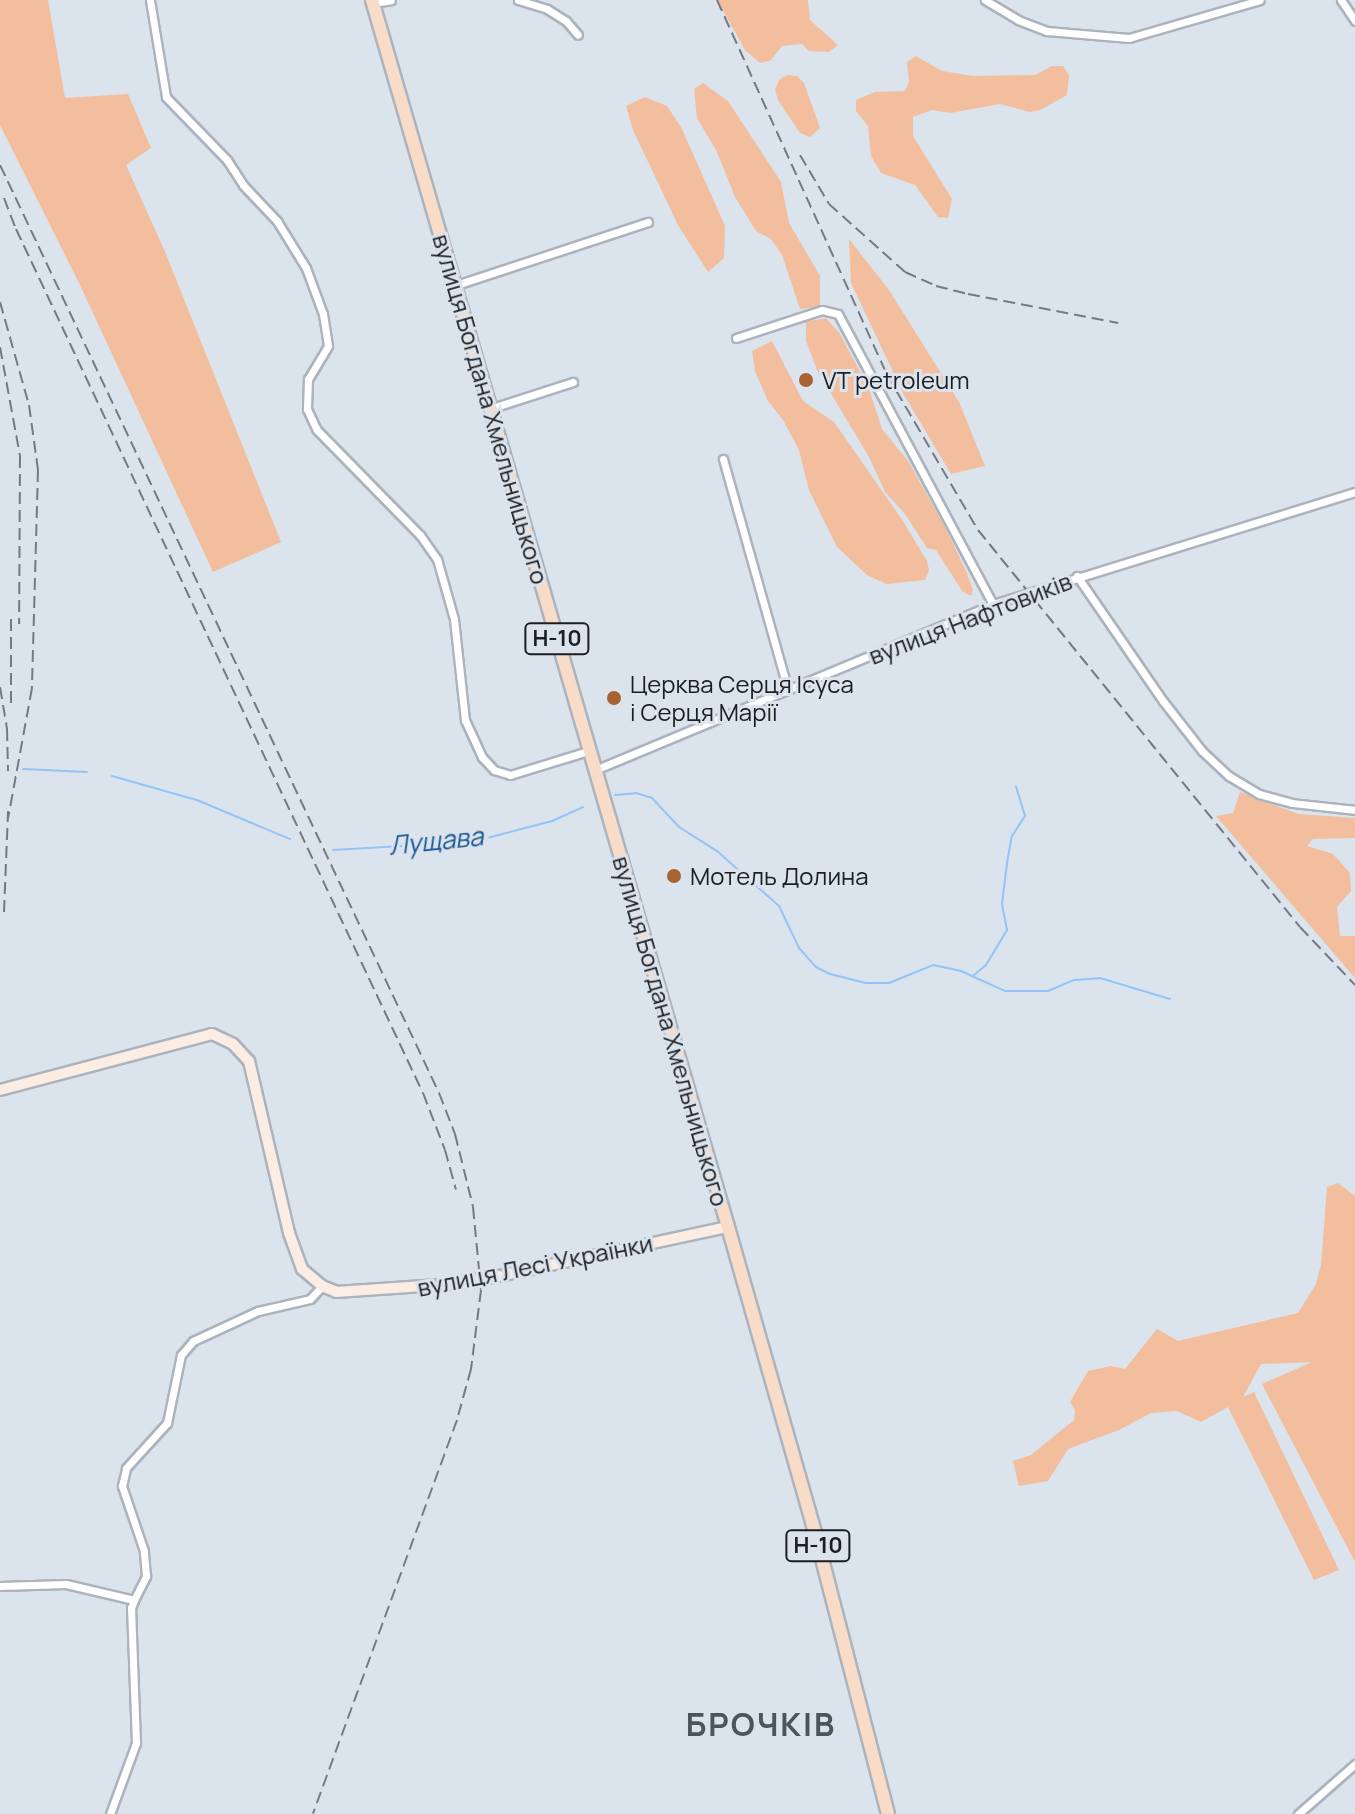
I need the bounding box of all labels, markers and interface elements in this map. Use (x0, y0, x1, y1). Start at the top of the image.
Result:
street label: вулиця Богдана Хмельницького (427, 231, 555, 587)
place label: VT petroleum (822, 366, 970, 394)
marker: VT petroleum (797, 371, 815, 389)
street label: вулиця Нафтовиків (864, 566, 1076, 670)
road number: Н-10 (523, 621, 591, 657)
place label: Церква Серця Ісуса і Серця Марії (630, 670, 854, 726)
marker: Церква Серця Ісуса і Серця Марії (605, 689, 623, 707)
water label: Лущава (387, 821, 485, 861)
street label: вулиця Богдана Хмельницького (607, 853, 735, 1209)
place label: Мотель Долина (690, 862, 869, 890)
marker: Мотель Долина (665, 867, 683, 885)
street label: вулиця Лесі Українки (415, 1228, 655, 1302)
road number: Н-10 (784, 1528, 852, 1564)
district label: БРОЧКІВ (686, 1705, 836, 1743)

